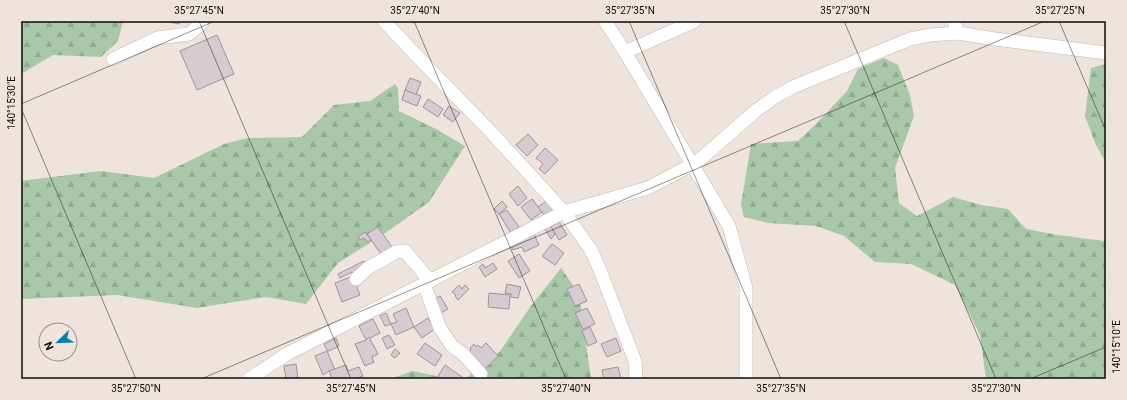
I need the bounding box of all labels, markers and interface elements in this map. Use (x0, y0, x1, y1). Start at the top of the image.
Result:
text: 35°27'45"N (174, 5, 224, 16)
text: 35°27'40"N (390, 5, 440, 16)
text: 35°27'35"N (605, 5, 655, 16)
text: 35°27'30"N (820, 5, 870, 16)
text: 35°27'25"N (1035, 5, 1085, 16)
text: 140°15'30"E (6, 76, 17, 130)
text: 140°15'10"E (1111, 320, 1122, 374)
north arrow (38, 322, 78, 362)
text: N (42, 339, 57, 352)
text: 35°27'50"N (111, 383, 161, 394)
text: 35°27'45"N (326, 383, 376, 394)
text: 35°27'40"N (541, 383, 591, 394)
text: 35°27'35"N (756, 383, 806, 394)
text: 35°27'30"N (971, 383, 1021, 394)

